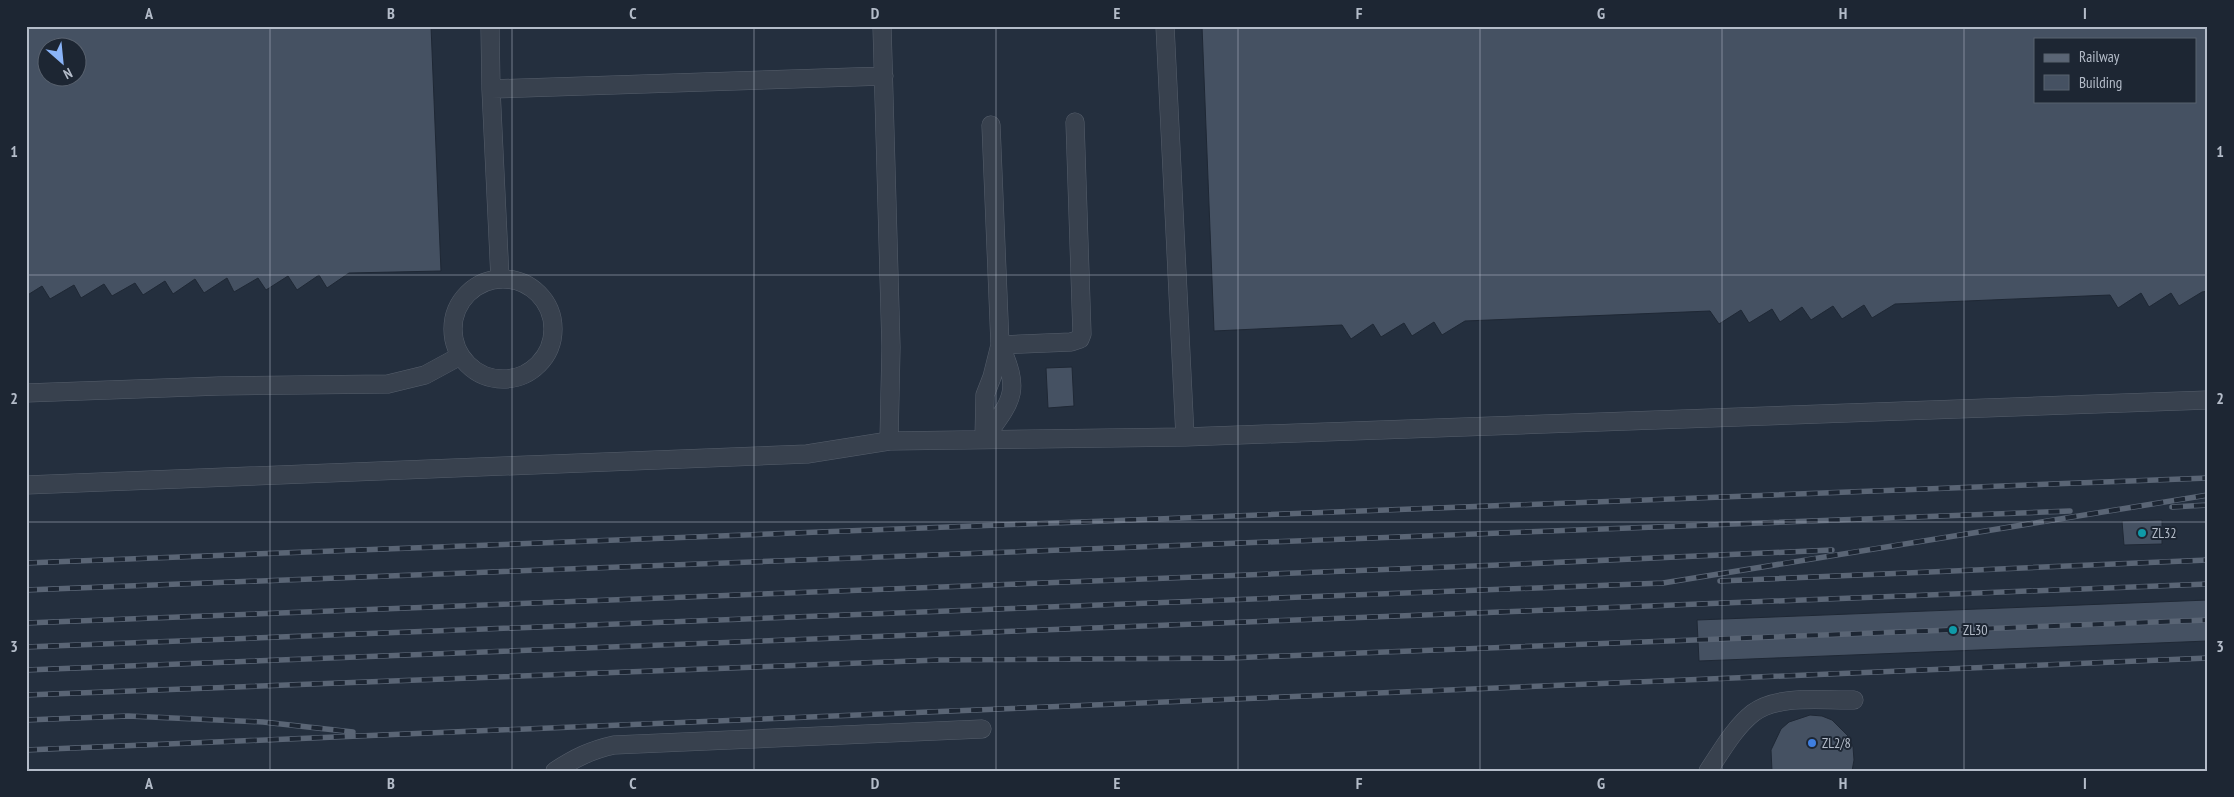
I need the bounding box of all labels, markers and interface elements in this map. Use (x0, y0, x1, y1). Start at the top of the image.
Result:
text: A (144, 3, 154, 23)
text: B (387, 3, 395, 23)
text: C (629, 3, 637, 23)
text: D (871, 3, 880, 23)
text: E (1114, 3, 1121, 23)
text: F (1356, 3, 1363, 23)
text: G (1597, 3, 1605, 23)
text: H (1839, 3, 1847, 23)
text: I (2083, 3, 2087, 23)
north arrow (38, 38, 88, 88)
legend (2034, 38, 2196, 102)
text: Railway (2079, 47, 2120, 66)
text: N (60, 64, 75, 83)
text: Building (2079, 73, 2122, 92)
text: 1 (10, 141, 18, 161)
text: 1 (2216, 141, 2224, 161)
text: 2 (10, 388, 18, 408)
text: 2 (2216, 388, 2224, 408)
place label: ZL32 (2152, 524, 2177, 542)
marker: ZL32 (2136, 527, 2148, 539)
place label: ZL30 (1963, 621, 1988, 639)
marker: ZL30 (1947, 624, 1959, 636)
text: 3 (10, 636, 18, 656)
text: 3 (2216, 636, 2224, 656)
place label: ZL2/8 (1822, 734, 1851, 752)
marker: ZL2/8 (1806, 737, 1818, 749)
text: A (144, 773, 154, 793)
text: B (387, 773, 395, 793)
text: C (629, 773, 637, 793)
text: D (871, 773, 880, 793)
text: E (1114, 773, 1121, 793)
text: F (1356, 773, 1363, 793)
text: G (1597, 773, 1605, 793)
text: H (1839, 773, 1847, 793)
text: I (2083, 773, 2087, 793)

